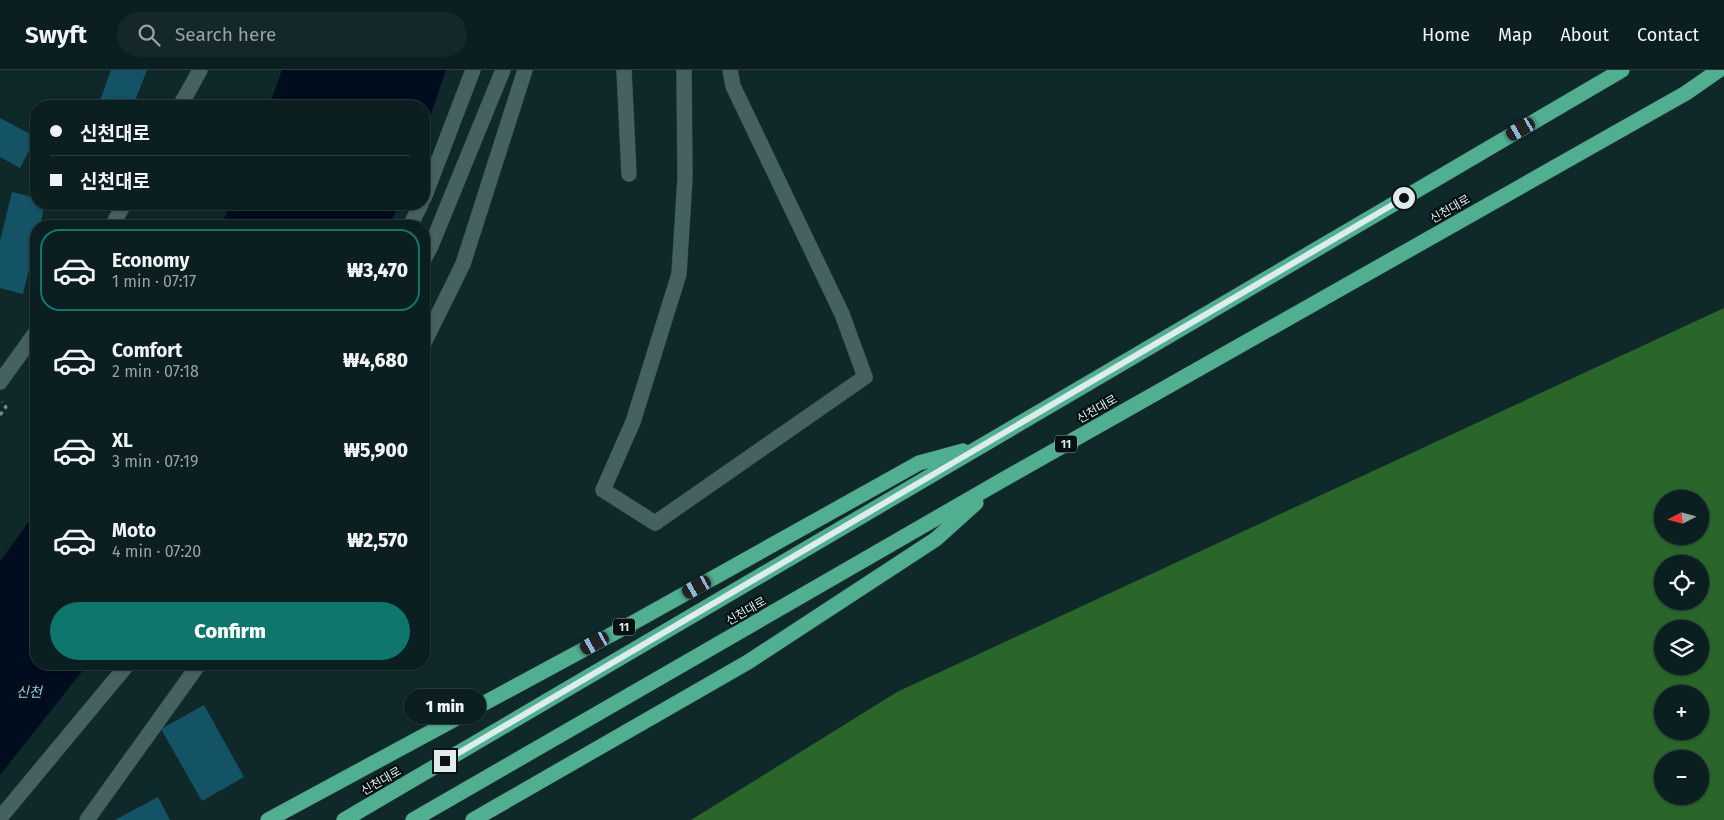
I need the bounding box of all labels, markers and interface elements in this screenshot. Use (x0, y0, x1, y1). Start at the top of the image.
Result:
search box (117, 12, 467, 57)
text: Swyft (25, 21, 87, 49)
icon: search (135, 21, 163, 49)
text: Search here (175, 23, 276, 46)
text: Home (1422, 24, 1470, 46)
text: Map (1498, 24, 1532, 46)
text: About (1560, 24, 1609, 46)
text: Contact (1637, 24, 1699, 46)
car (1504, 115, 1537, 143)
text: 신천대로 (80, 122, 150, 145)
text: 신천대로 (80, 170, 150, 193)
route start (1393, 187, 1415, 209)
street label: 신천대로 (1427, 192, 1473, 226)
icon: car (52, 248, 97, 293)
text: Economy (112, 249, 189, 272)
text: ₩3,470 (347, 259, 408, 282)
text: 1 min · 07:17 (112, 272, 196, 291)
icon: car (52, 338, 97, 383)
text: Comfort (112, 339, 182, 362)
text: ₩4,680 (343, 349, 408, 372)
text: 2 min · 07:18 (112, 362, 199, 381)
street label: 신천대로 (1074, 392, 1120, 426)
icon: car (52, 428, 97, 473)
text: XL (112, 429, 133, 452)
road number: 11 (1055, 436, 1077, 452)
text: ₩5,900 (344, 439, 408, 462)
text: 3 min · 07:19 (112, 452, 198, 471)
north arrow (1654, 490, 1709, 545)
map controls (1654, 490, 1709, 805)
icon: car (52, 518, 97, 563)
text: Moto (112, 519, 156, 542)
text: ₩2,570 (347, 529, 408, 552)
text: 4 min · 07:20 (112, 542, 201, 561)
button: locate (1654, 555, 1709, 610)
car (680, 573, 713, 601)
street label: 신천대로 (723, 594, 769, 628)
button: Confirm (50, 602, 410, 660)
road number: 11 (613, 618, 635, 636)
button: layers (1654, 620, 1709, 675)
car (578, 629, 611, 657)
water label: 신천 (16, 684, 43, 701)
button: + (1654, 685, 1709, 740)
callout: 1 min (404, 688, 486, 724)
text: 1 min (426, 697, 464, 716)
route end (434, 750, 456, 772)
button: − (1654, 750, 1709, 805)
street label: 신천대로 (358, 764, 404, 798)

